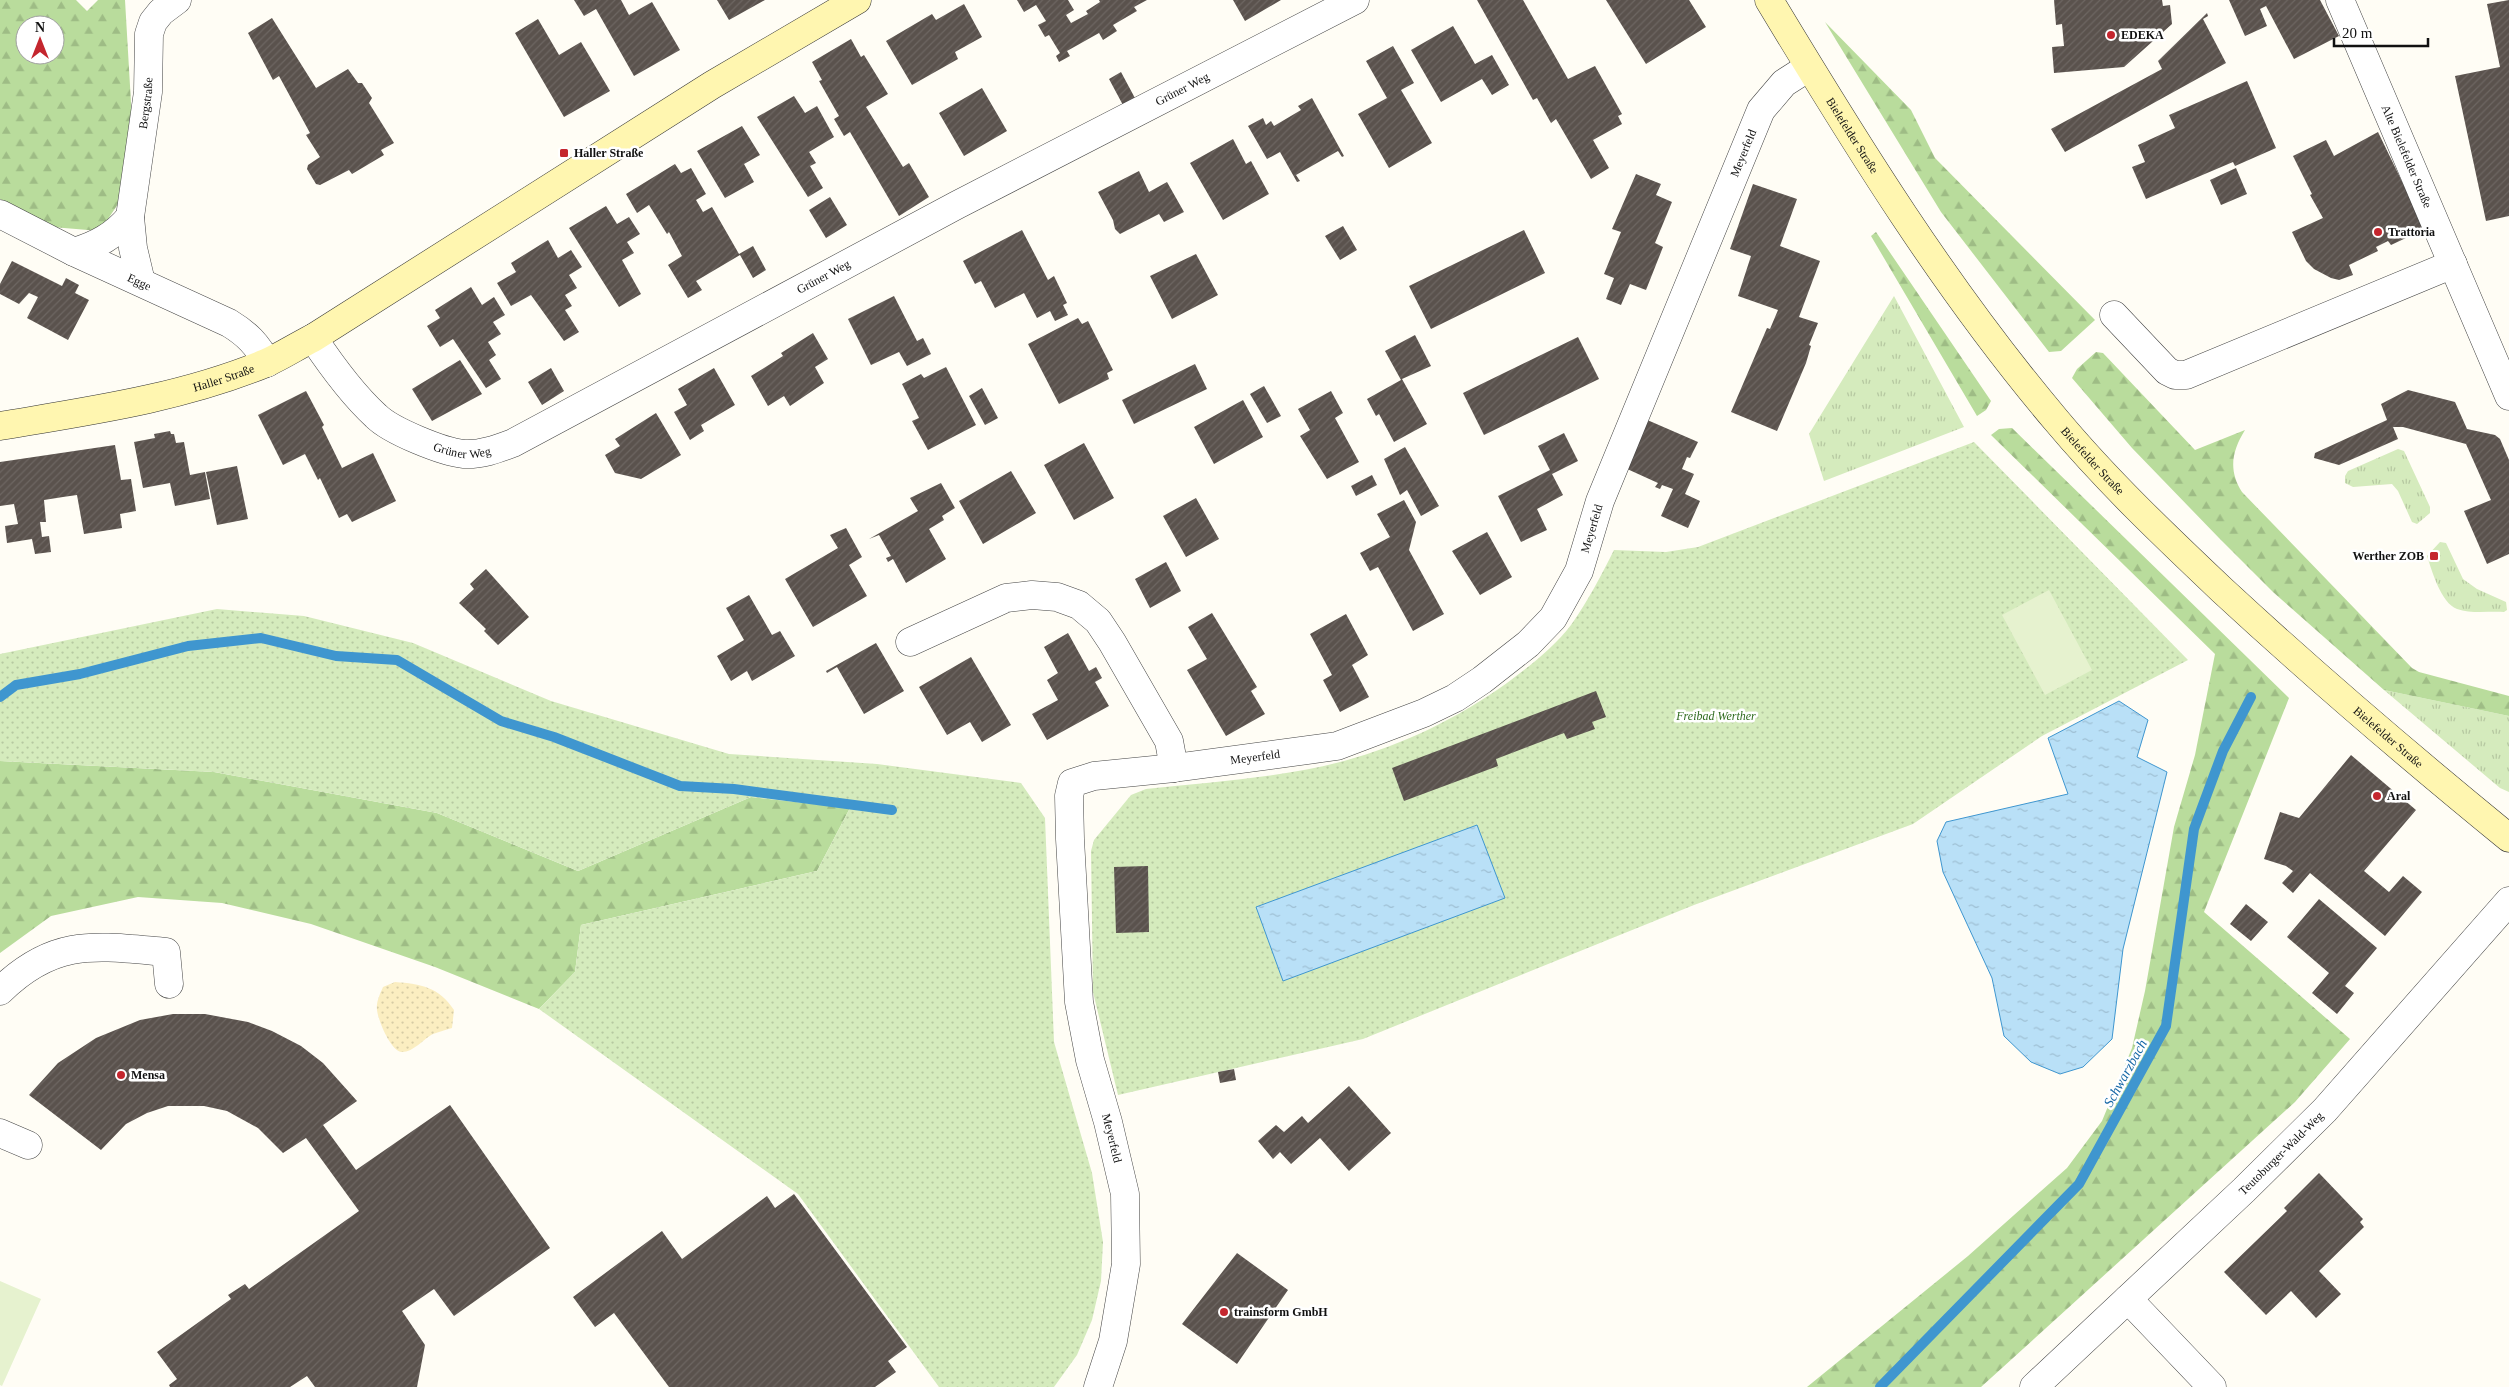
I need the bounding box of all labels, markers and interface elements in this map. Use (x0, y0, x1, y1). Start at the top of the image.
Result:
north arrow (15, 15, 65, 65)
scale bar (2334, 15, 2428, 47)
text: N (35, 20, 45, 35)
text: 20 m (2342, 25, 2373, 41)
place label: EDEKA (2121, 28, 2164, 42)
marker: EDEKA (2105, 29, 2117, 41)
street label: Grüner Weg (1153, 69, 1211, 109)
street label: Bergstraße (136, 77, 155, 130)
street label: Bielefelder Straße (1823, 95, 1881, 176)
street label: Alte Bielefelder Straße (2379, 103, 2435, 210)
street label: Meyerfeld (1727, 127, 1759, 179)
place label: Haller Straße (574, 146, 644, 160)
marker: Haller Straße (558, 147, 570, 159)
place label: Trattoria (2388, 225, 2435, 239)
marker: Trattoria (2372, 226, 2384, 238)
street label: Grüner Weg (794, 257, 852, 297)
street label: Egge (125, 270, 153, 293)
street label: Haller Straße (191, 361, 256, 395)
street label: Bielefelder Straße (2058, 424, 2127, 498)
street label: Grüner Weg (431, 439, 492, 461)
street label: Meyerfeld (1578, 503, 1606, 555)
place label: Werther ZOB (2353, 549, 2424, 563)
marker: Werther ZOB (2428, 550, 2440, 562)
street label: Bielefelder Straße (2351, 704, 2426, 771)
park label: Freibad Werther (1675, 709, 1756, 723)
street label: Meyerfeld (1229, 747, 1281, 767)
place label: Aral (2387, 789, 2411, 803)
marker: Aral (2371, 790, 2383, 802)
water label: Schwarzbach (2101, 1037, 2150, 1110)
place label: Mensa (131, 1068, 165, 1082)
marker: Mensa (115, 1069, 127, 1081)
street label: Teutoburger-Wald-Weg (2236, 1109, 2326, 1198)
street label: Meyerfeld (1099, 1112, 1125, 1164)
place label: trainsform GmbH (1234, 1305, 1328, 1319)
marker: trainsform GmbH (1218, 1306, 1230, 1318)

